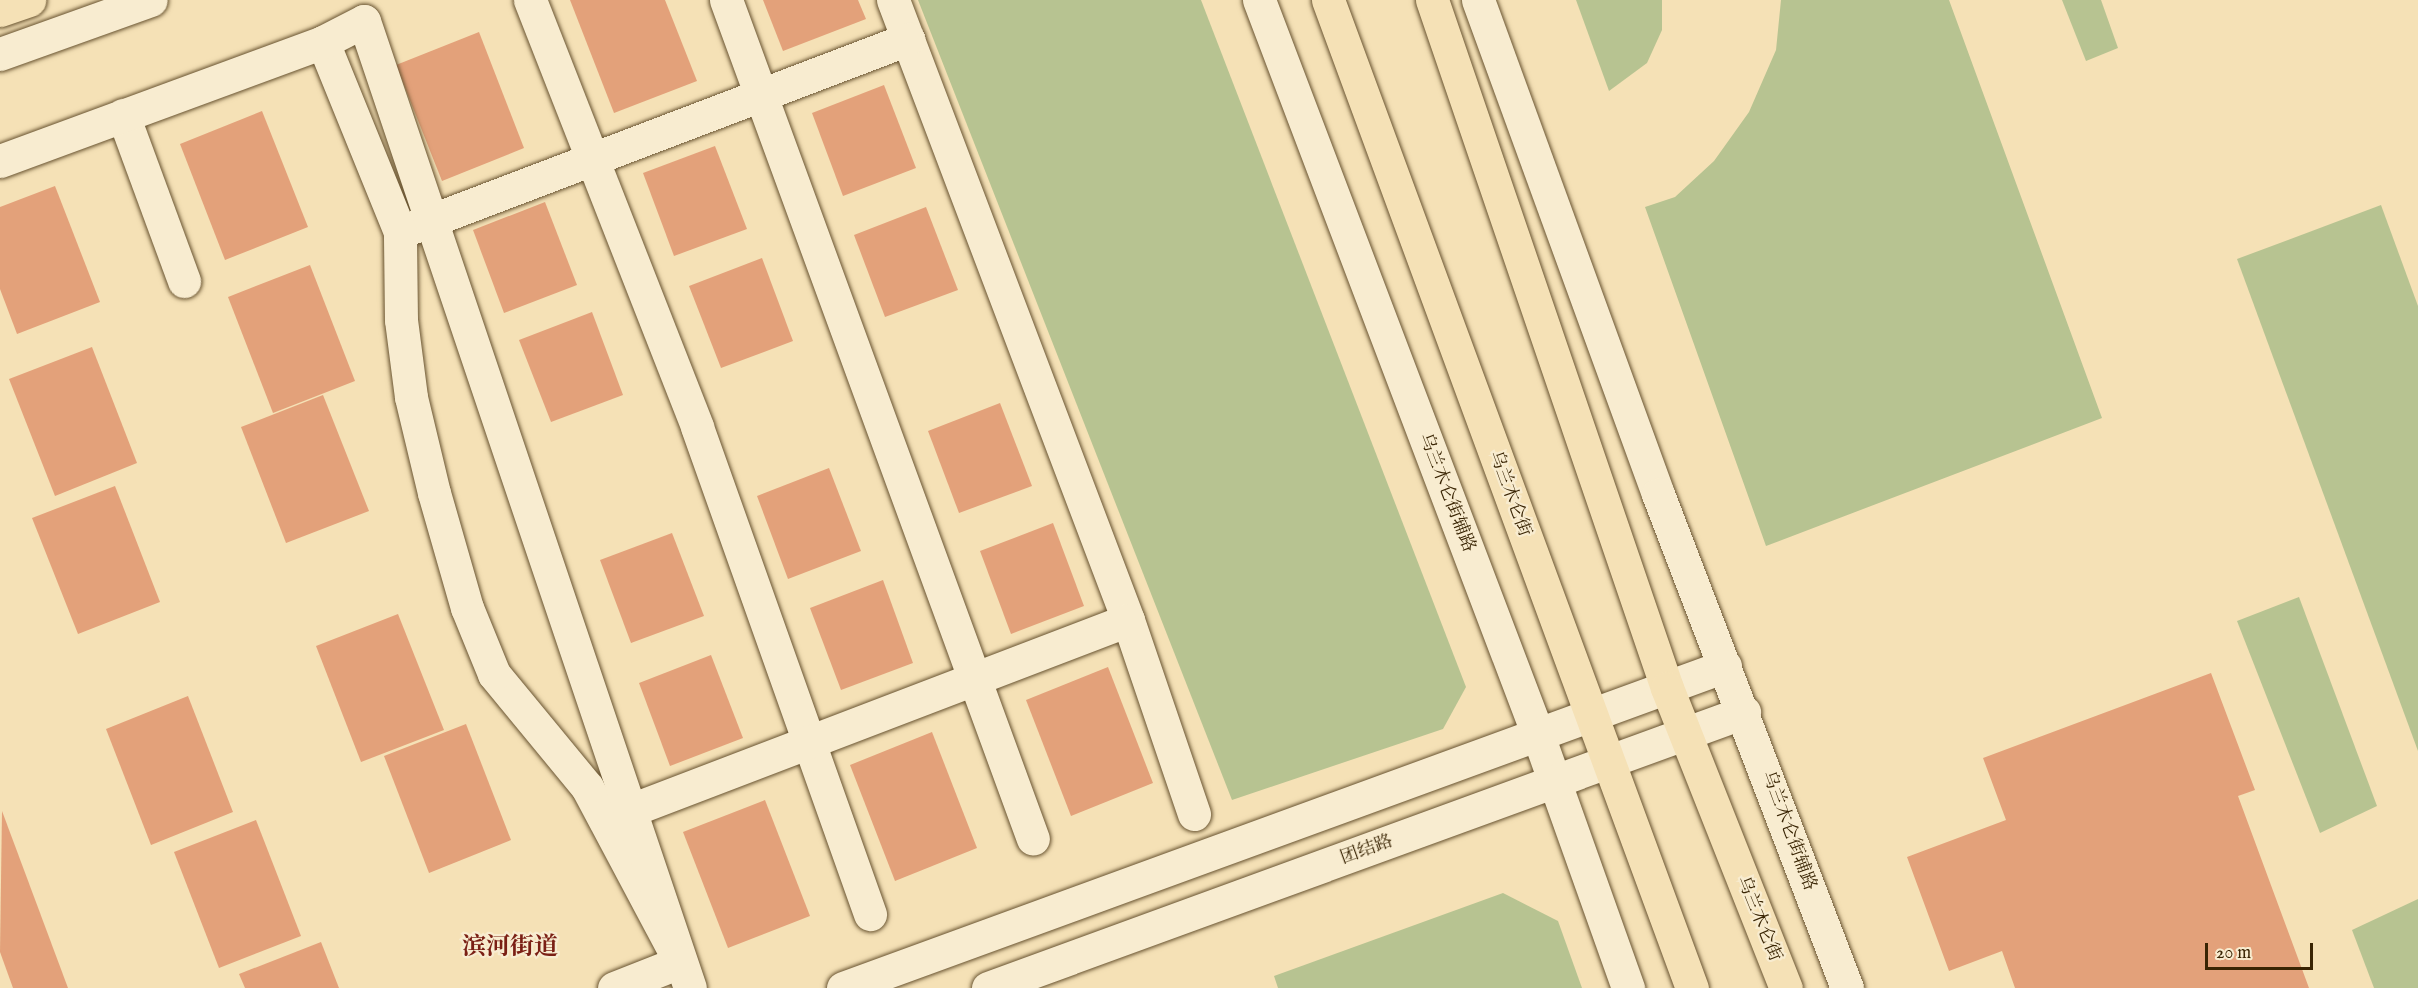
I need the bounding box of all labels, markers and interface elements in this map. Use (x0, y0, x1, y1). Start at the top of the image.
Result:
street label: 乌兰木仑街辅路 (1413, 430, 1479, 556)
street label: 乌兰木仑街 (1483, 448, 1535, 540)
street label: 乌兰木仑街辅路 (1756, 768, 1820, 894)
street label: 团结路 (1338, 832, 1396, 870)
street label: 乌兰木仑街 (1731, 873, 1785, 965)
scale bar (2208, 931, 2316, 969)
district label: 滨河街道 (462, 934, 558, 962)
text: 20 m (2216, 942, 2251, 965)

